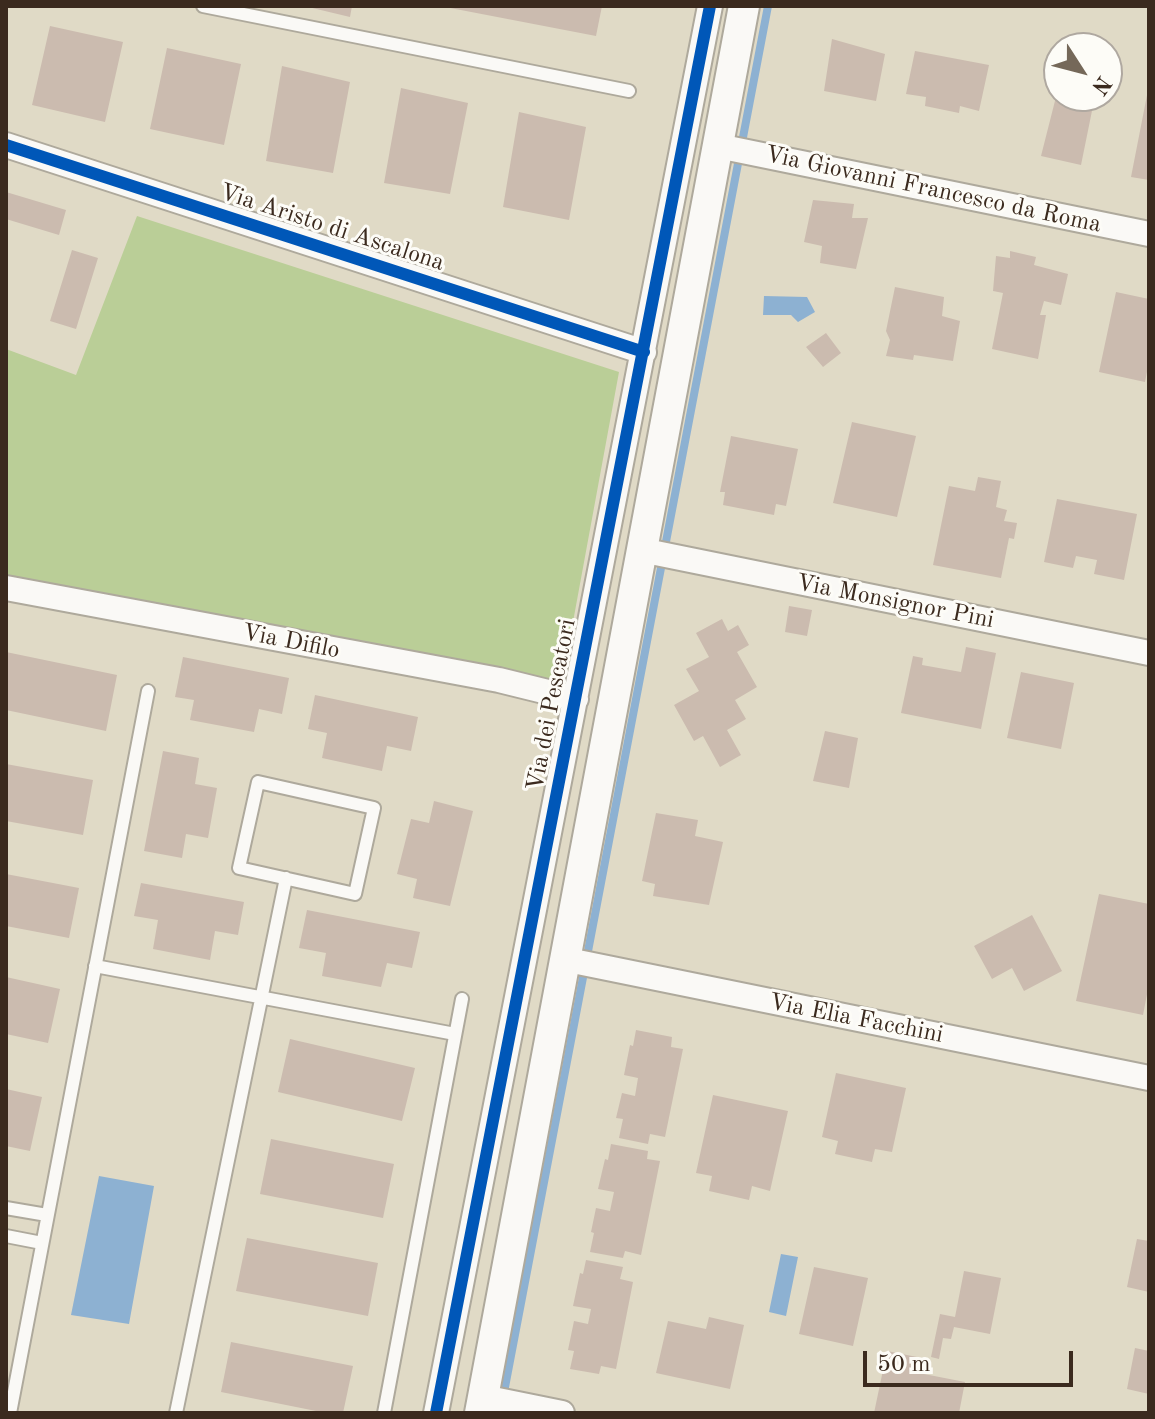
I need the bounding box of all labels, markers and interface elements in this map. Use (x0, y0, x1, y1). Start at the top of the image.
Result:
north arrow (1043, 32, 1123, 112)
text: N (1087, 72, 1115, 98)
street label: Via Giovanni Francesco da Roma (762, 140, 1104, 240)
street label: Via Aristo di Ascalona (216, 178, 448, 278)
street label: Via Monsignor Pini (794, 569, 996, 635)
street label: Via dei Pescatori (521, 616, 583, 794)
street label: Via Difilo (240, 618, 342, 666)
street label: Via Elia Facchini (766, 988, 946, 1050)
scale bar (867, 1335, 1077, 1385)
text: 50 m (877, 1353, 931, 1377)

